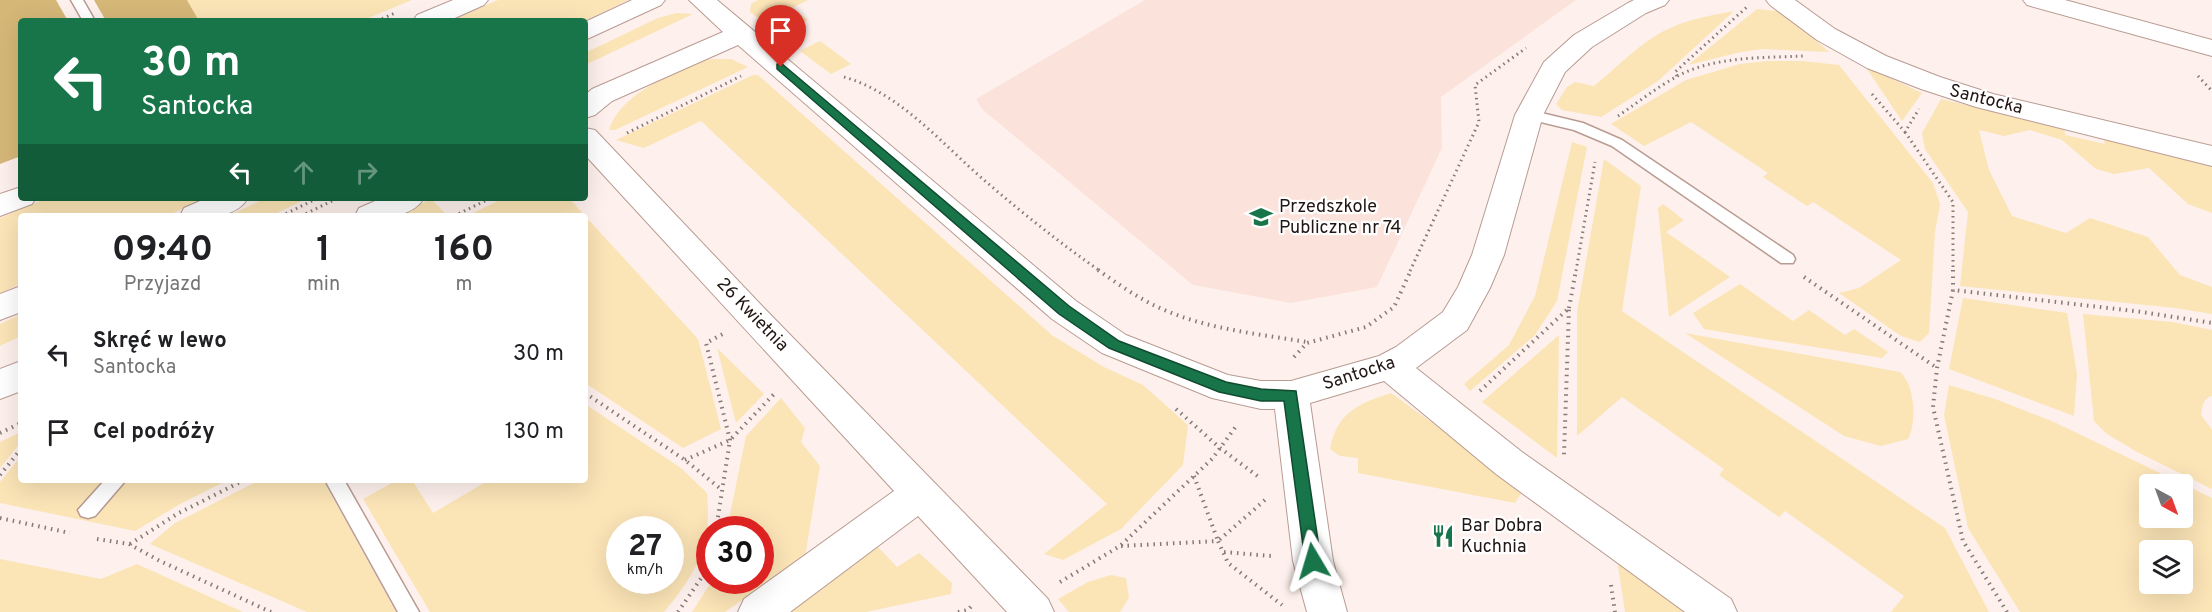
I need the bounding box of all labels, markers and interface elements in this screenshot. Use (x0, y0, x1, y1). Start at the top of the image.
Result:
pin (755, 5, 806, 67)
icon: arrive (764, 14, 797, 47)
text: 30 m (141, 38, 240, 91)
icon: left (42, 42, 120, 120)
street label: Santocka (1947, 80, 2025, 120)
text: Santocka (141, 90, 253, 124)
icon: left (224, 156, 257, 189)
icon: ahead (287, 156, 320, 189)
icon: right (350, 156, 383, 189)
place label: Przedszkole Publiczne nr 74 (1279, 196, 1402, 240)
school or university icon: Przedszkole Publiczne nr 74 (1248, 204, 1274, 230)
text: 09:40 (112, 228, 213, 274)
text: 1 (316, 228, 331, 274)
text: 160 (434, 228, 494, 274)
text: Przyjazd (124, 272, 201, 298)
text: min (307, 272, 340, 298)
text: m (456, 272, 473, 298)
street label: 26 Kwietnia (711, 273, 793, 357)
text: Skręć w lewo (93, 328, 227, 355)
icon: left (42, 338, 75, 371)
text: 30 m (513, 341, 564, 368)
street label: Santocka (1320, 351, 1398, 397)
text: Santocka (93, 355, 176, 381)
icon: arrive (42, 416, 75, 449)
text: Cel podróży (93, 419, 215, 446)
text: 130 m (505, 419, 564, 446)
north arrow (2139, 474, 2193, 528)
map controls (2139, 474, 2193, 594)
place label: Bar Dobra Kuchnia (1461, 515, 1542, 559)
speed limit sign: 30 (696, 516, 774, 594)
restaurant icon: Bar Dobra Kuchnia (1430, 523, 1456, 549)
text: 27 (628, 529, 662, 566)
position arrow (1281, 529, 1345, 593)
button: layers (2139, 540, 2193, 594)
text: km/h (627, 561, 663, 580)

